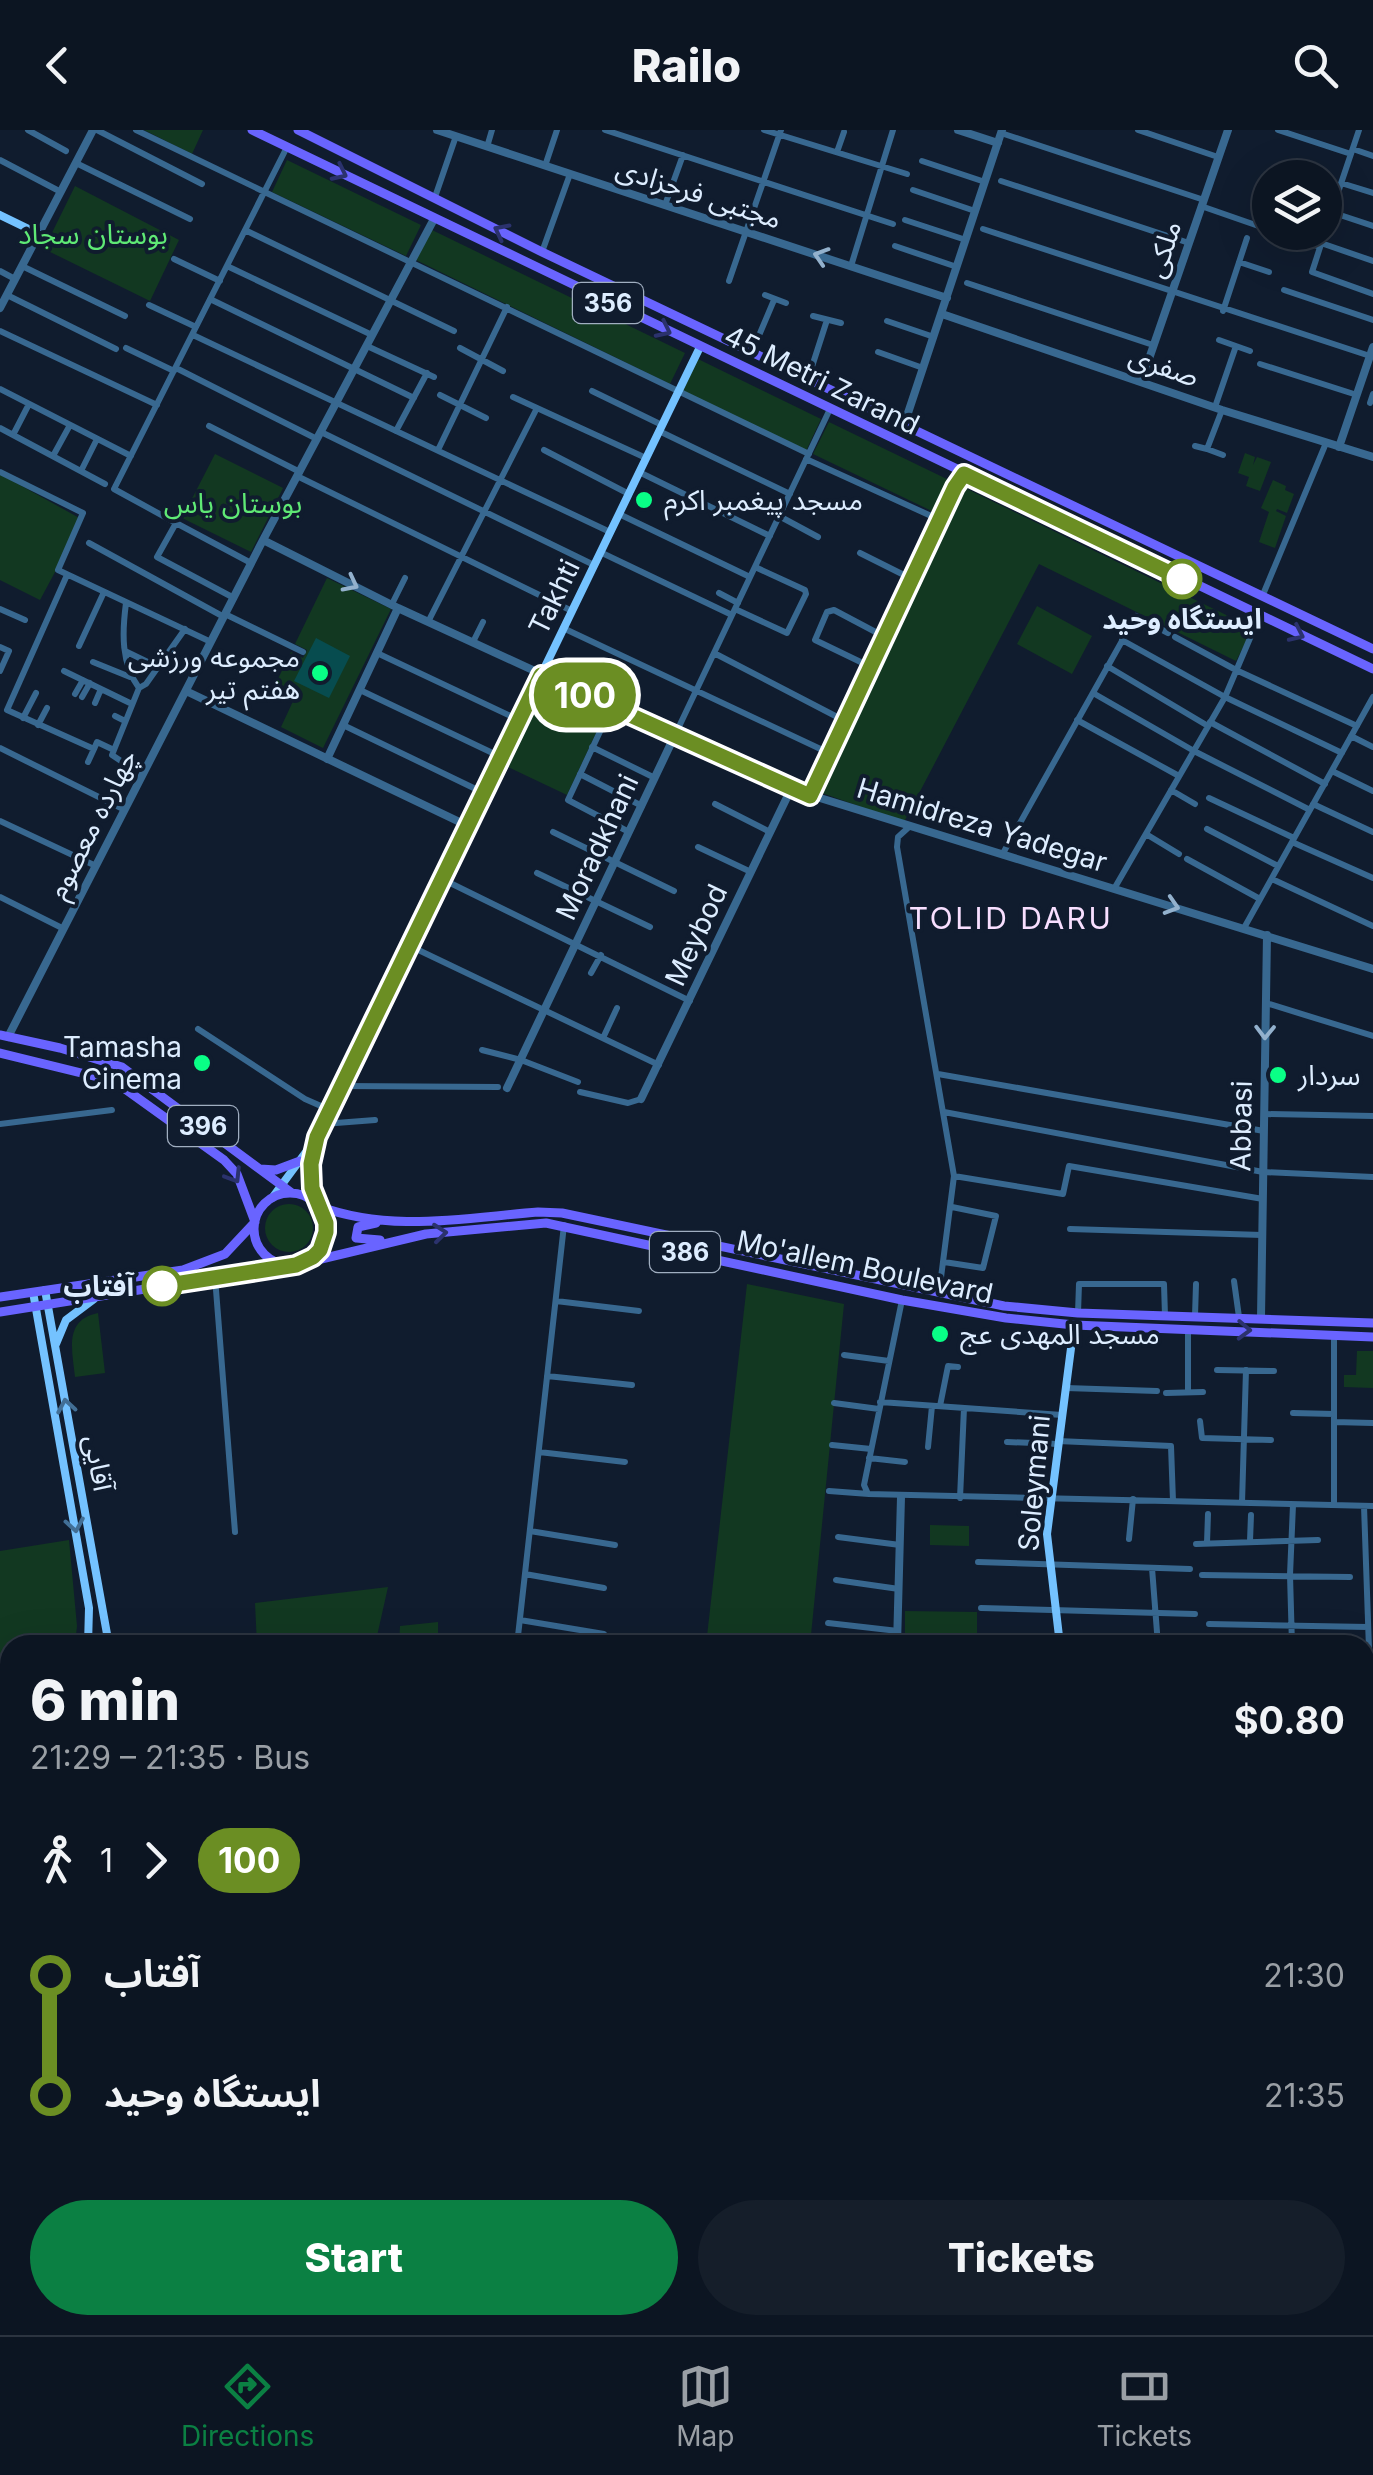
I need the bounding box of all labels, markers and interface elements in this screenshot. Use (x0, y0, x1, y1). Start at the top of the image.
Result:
icon: back (30, 38, 85, 93)
text: Railo (632, 38, 741, 93)
icon: search (1288, 38, 1343, 93)
street label: مجتبی فرحزادی (612, 150, 786, 236)
one-way arrow (329, 160, 347, 180)
map controls (1252, 160, 1342, 250)
button: layers (1252, 160, 1342, 250)
street label: ملکی (1137, 216, 1189, 282)
park label: بوستان سجاد (18, 217, 168, 251)
one-way arrow (494, 224, 512, 243)
one-way arrow (813, 248, 830, 268)
road number: 356 (573, 283, 643, 323)
one-way arrow (654, 317, 672, 337)
street label: 45 Metri Zarand (719, 318, 925, 442)
street label: صفری (1125, 338, 1203, 394)
place label: مسجد پیغمبر اکرم (664, 483, 863, 521)
park label: بوستان یاس (164, 486, 302, 520)
marker: مسجد پیغمبر اکرم (633, 489, 655, 511)
street label: Takhti (521, 554, 587, 640)
marker: ایستگاه وحید (1163, 560, 1201, 598)
one-way arrow (340, 572, 358, 591)
place label: ایستگاه وحید (1102, 602, 1262, 636)
one-way arrow (1287, 622, 1305, 642)
place label: مجموعه ورزشی هفتم تیر (128, 640, 300, 711)
marker: مجموعه ورزشی هفتم تیر (309, 662, 331, 684)
line badge: 100 (528, 662, 642, 728)
text: 100 (554, 674, 616, 716)
street label: چهارده معصوم (40, 743, 148, 906)
street label: Moradkhani (549, 769, 645, 925)
street label: Hamidreza Yadegar (853, 771, 1111, 879)
street label: Meybod (658, 879, 734, 991)
one-way arrow (1163, 894, 1180, 915)
district label: TOLID DARU (909, 900, 1113, 936)
one-way arrow (1254, 1026, 1276, 1041)
place label: Tamasha Cinema (63, 1030, 182, 1096)
marker: Tamasha Cinema (191, 1052, 213, 1074)
place label: سردار (1297, 1058, 1361, 1092)
marker: سردار (1267, 1064, 1289, 1086)
street label: Abbasi (1223, 1080, 1259, 1172)
road number: 396 (168, 1106, 238, 1146)
one-way arrow (222, 1165, 241, 1183)
one-way arrow (432, 1223, 448, 1244)
street label: Mo'allem Boulevard (734, 1223, 996, 1311)
road number: 386 (650, 1232, 720, 1272)
marker: آفتاب (143, 1267, 181, 1305)
place label: آفتاب (63, 1269, 135, 1304)
place label: مسجد المهدی عج (960, 1317, 1160, 1355)
one-way arrow (1237, 1320, 1253, 1341)
marker: مسجد المهدی عج (929, 1323, 951, 1345)
one-way arrow (56, 1398, 77, 1415)
street label: Soleymani (1011, 1413, 1057, 1553)
street label: آقایی (77, 1432, 121, 1495)
one-way arrow (64, 1517, 85, 1533)
text: 6 min (30, 1667, 180, 1733)
text: $0.80 (1234, 1697, 1345, 1743)
text: 21:29 – 21:35 · Bus (30, 1738, 310, 1777)
icon: walk (30, 1833, 85, 1888)
icon: forward (128, 1833, 183, 1888)
text: 100 (218, 1839, 280, 1881)
text: 1 (100, 1841, 113, 1880)
text: آفتاب (104, 1950, 200, 1996)
text: 21:30 (1263, 1956, 1345, 1995)
text: ایستگاه وحید (104, 2070, 321, 2116)
text: 21:35 (1264, 2076, 1345, 2115)
button: Start (30, 2200, 678, 2315)
button: Tickets (698, 2200, 1345, 2315)
tab: Directions (181, 2359, 314, 2453)
tab: Map (676, 2359, 734, 2453)
tab: Tickets (1096, 2359, 1192, 2453)

